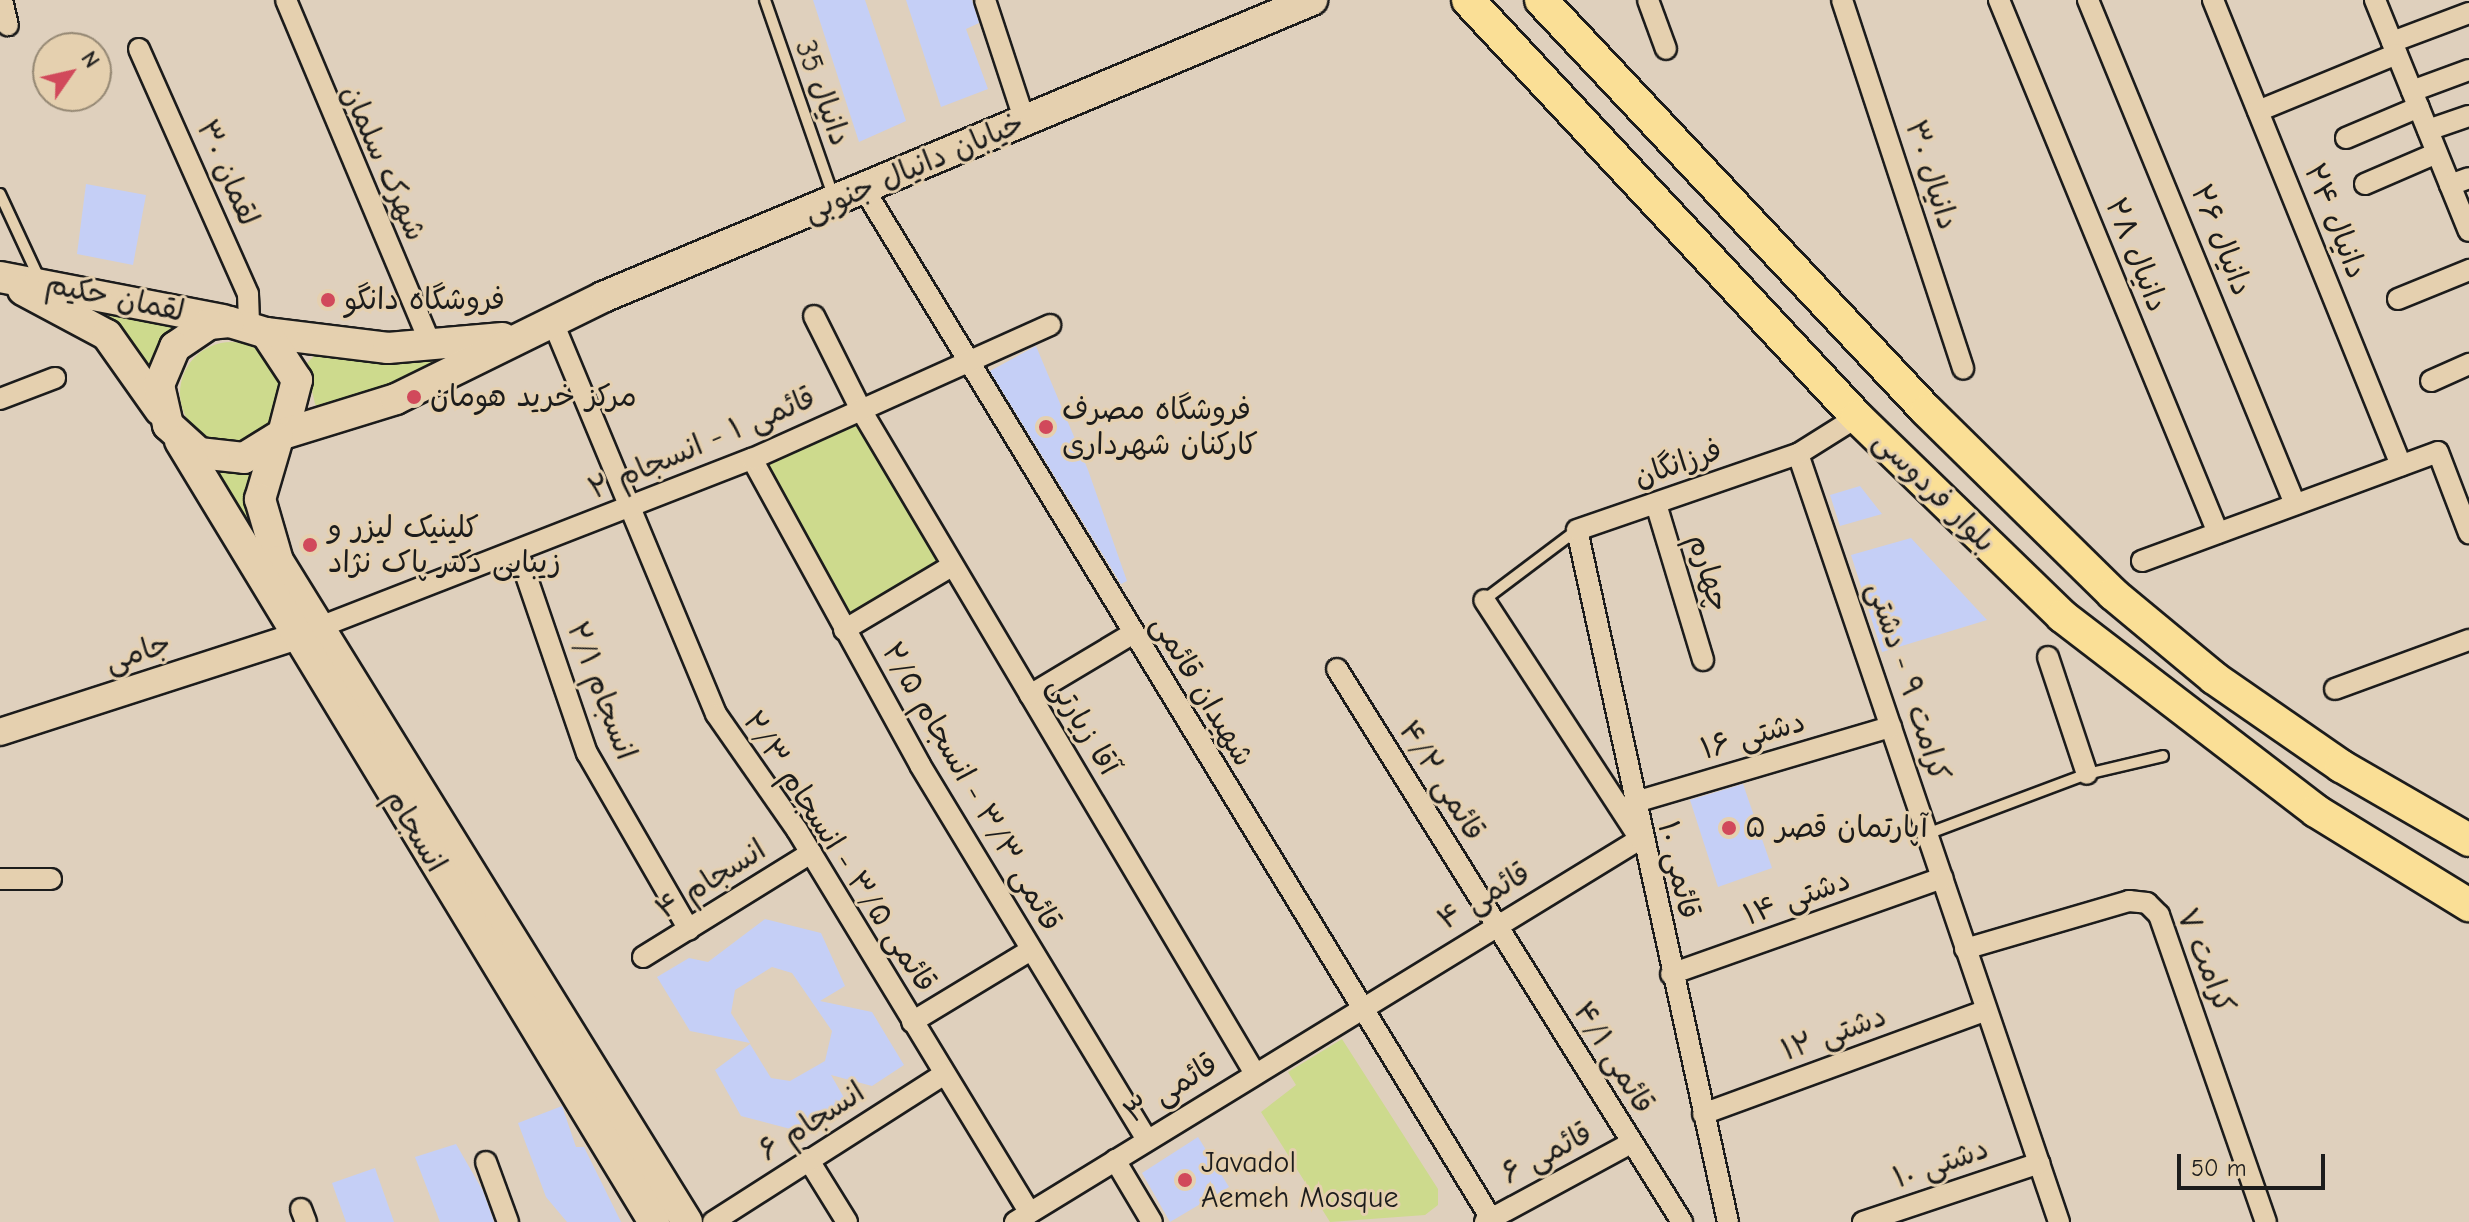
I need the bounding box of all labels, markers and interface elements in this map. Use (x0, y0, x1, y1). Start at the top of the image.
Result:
north arrow (32, 32, 112, 112)
street label: دانیال 35 (786, 35, 858, 151)
text: N (75, 46, 105, 73)
street label: شهرک سلمان (333, 80, 433, 246)
street label: خیابان دانیال جنوبی (798, 105, 1030, 231)
street label: لقمان ۳۰ (188, 115, 266, 231)
street label: دانیال ۳۰ (1896, 116, 1966, 234)
street label: دانیال ۲۴ (2296, 158, 2374, 284)
street label: دانیال ۲۶ (2182, 179, 2260, 301)
street label: دانیال ۲۸ (2097, 193, 2175, 317)
street label: لقمان حکیم (43, 266, 187, 330)
place label: فروشگاه دانگو (344, 282, 505, 318)
marker: فروشگاه دانگو (319, 291, 337, 309)
place label: مرکز خرید هومان (430, 379, 637, 415)
street label: قائمی ۱ - انسجام ۲ (583, 380, 821, 508)
marker: مرکز خرید هومان (405, 388, 423, 406)
place label: فروشگاه مصرف کارکنان شهرداری (1062, 392, 1258, 462)
marker: فروشگاه مصرف کارکنان شهرداری (1037, 418, 1055, 436)
street label: بلوار فردوسی (1865, 423, 2003, 561)
street label: فرزانگان (1629, 432, 1727, 496)
place label: کلینیک لیزر و زیبایی دکتر پاک نژاد (328, 510, 561, 580)
street label: چهارم (1679, 530, 1737, 616)
marker: کلینیک لیزر و زیبایی دکتر پاک نژاد (299, 534, 321, 556)
street label: کرامت ۹ - دشتی (1859, 578, 1957, 786)
street label: شهیدان قائمی (1143, 609, 1261, 773)
street label: انسجام ۲/۱ (558, 617, 644, 765)
street label: جامی (101, 626, 175, 680)
street label: قائمی ۳/۳ - انسجام ۲/۵ (873, 636, 1069, 938)
street label: آقا زیارتی (1040, 670, 1126, 782)
street label: دشتی ۱۶ (1697, 704, 1809, 768)
street label: قائمی ۳/۵ - انسجام ۲/۳ (735, 705, 943, 999)
street label: قائمی ۴/۲ (1390, 714, 1492, 848)
street label: انسجام (376, 783, 454, 879)
place label: آپارتمان قصر ۵ (1745, 810, 1928, 846)
street label: قائمی ۱۰ (1649, 817, 1707, 923)
marker: آپارتمان قصر ۵ (1720, 819, 1738, 837)
street label: انسجام ۴ (649, 832, 773, 928)
street label: قائمی ۴ (1431, 855, 1537, 939)
street label: دشتی ۱۴ (1739, 862, 1855, 934)
street label: کرامت ۷ (2168, 903, 2242, 1019)
street label: قائمی ۴/۱ (1565, 995, 1661, 1121)
street label: دشتی ۱۲ (1777, 998, 1891, 1070)
street label: قائمی ۳ (1118, 1046, 1224, 1132)
street label: انسجام ۶ (752, 1075, 872, 1169)
street label: قائمی ۶ (1496, 1115, 1598, 1193)
street label: دشتی ۱۰ (1889, 1131, 1993, 1197)
scale bar (2181, 1138, 2329, 1188)
place label: Javadol Aemeh Mosque (1201, 1145, 1398, 1216)
text: 50 m (2191, 1154, 2247, 1182)
marker: Javadol Aemeh Mosque (1176, 1171, 1194, 1189)

